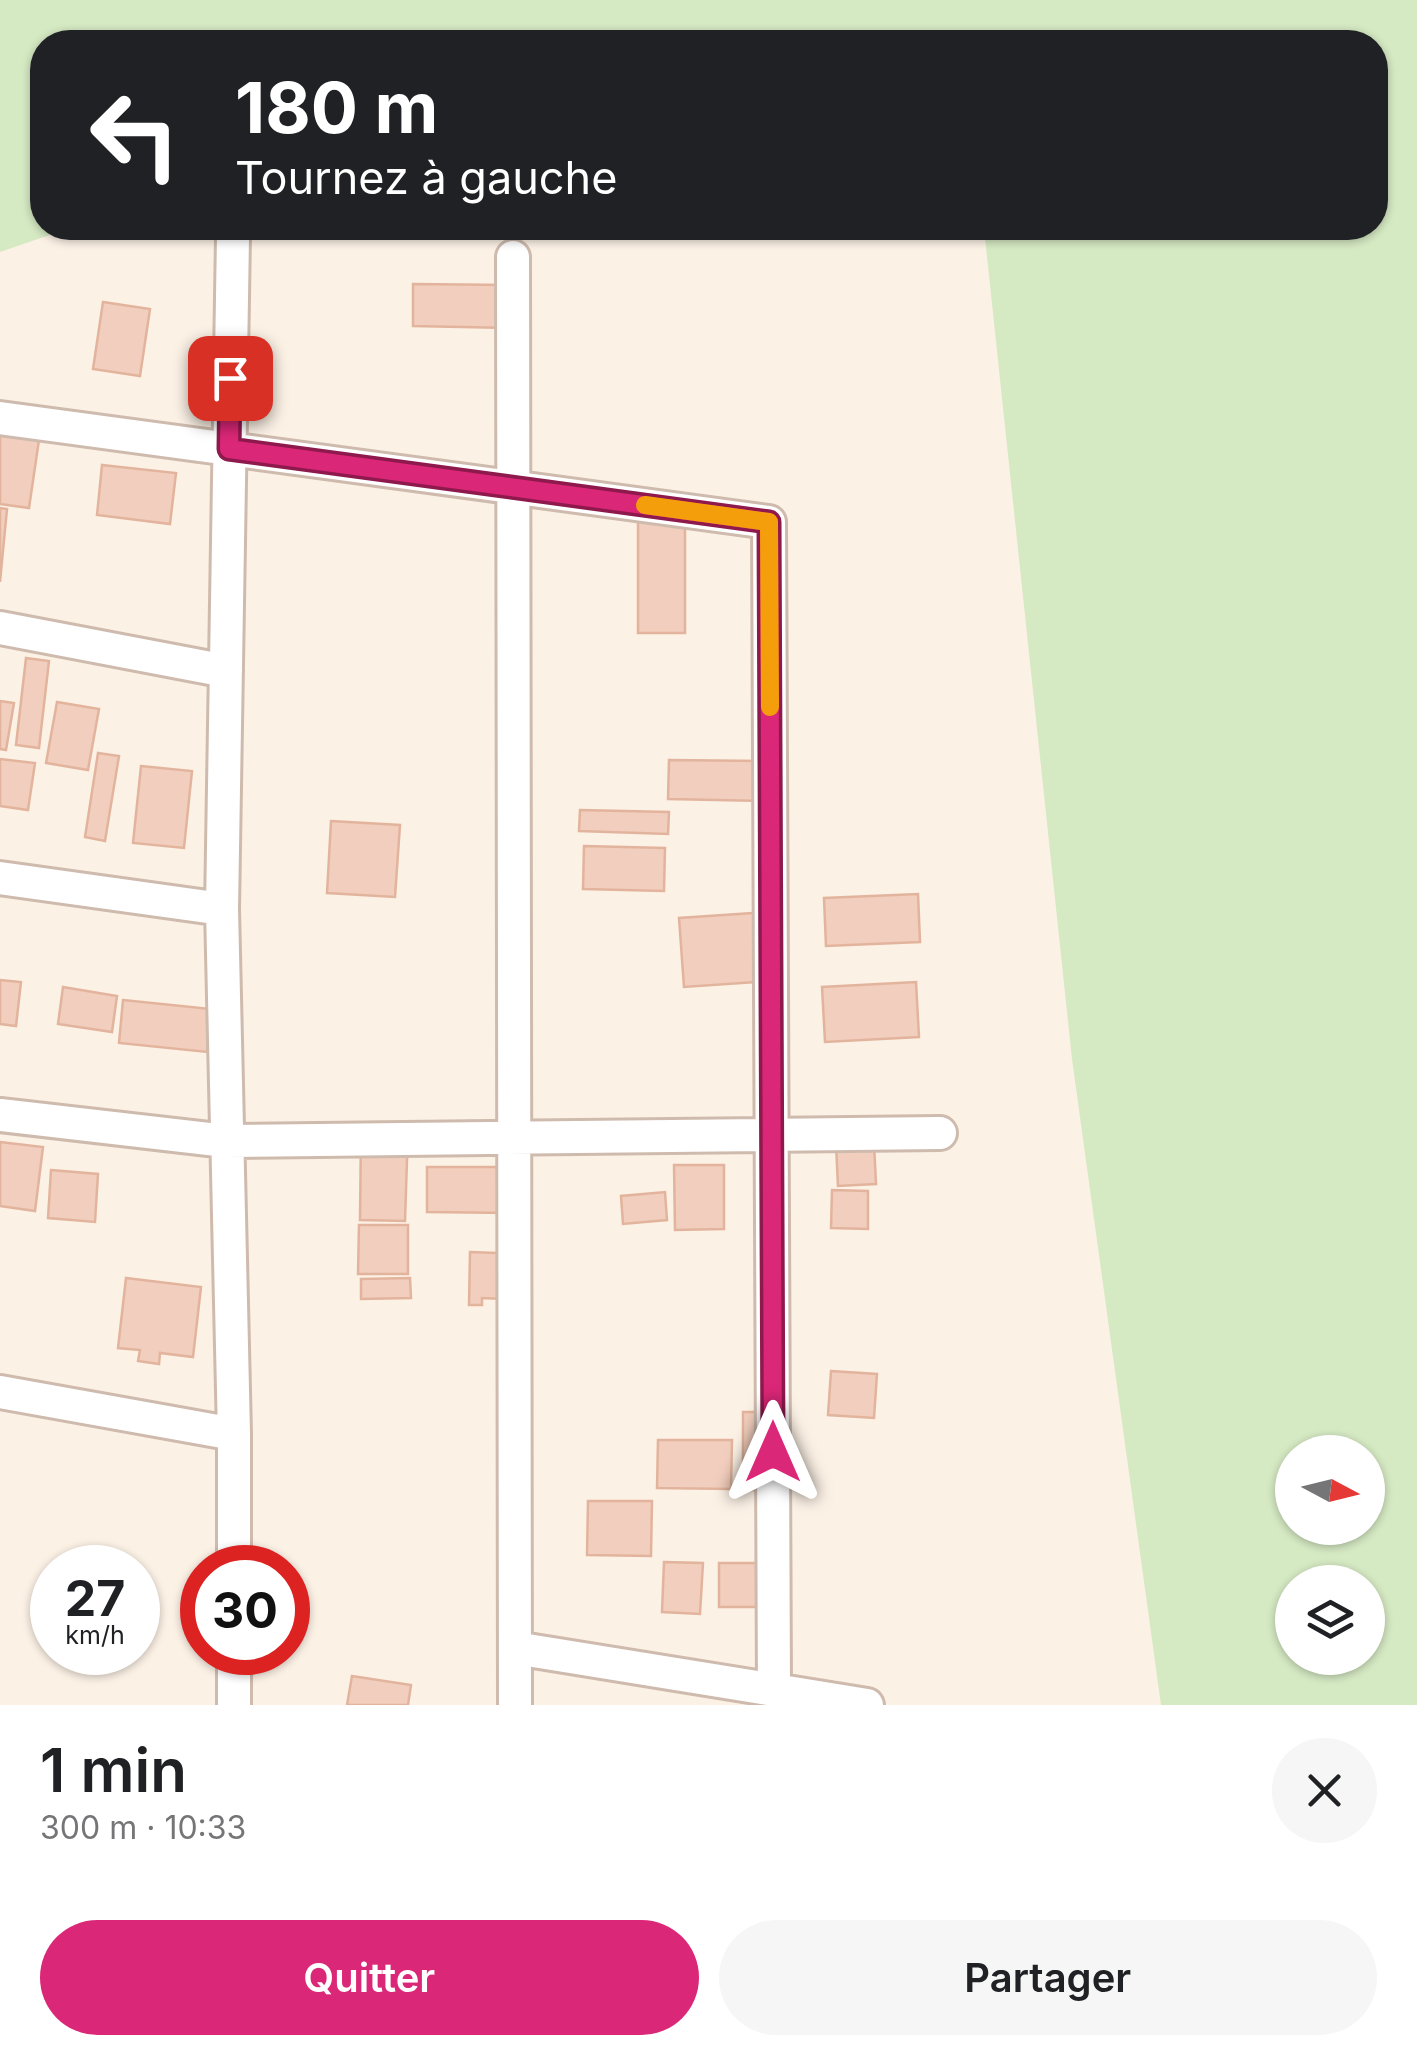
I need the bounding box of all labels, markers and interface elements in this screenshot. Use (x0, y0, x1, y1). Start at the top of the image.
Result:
text: 180 m (235, 65, 438, 150)
icon: left (70, 70, 200, 200)
text: Tournez à gauche (235, 150, 617, 205)
pin (188, 336, 273, 421)
icon: arrive (203, 351, 258, 406)
position arrow (721, 1400, 825, 1504)
north arrow (1275, 1435, 1385, 1545)
map controls (1275, 1435, 1385, 1675)
speed limit sign: 30 (180, 1545, 310, 1675)
button: layers (1275, 1565, 1385, 1675)
text: 27 (65, 1568, 125, 1628)
text: km/h (65, 1620, 125, 1650)
text: 1 min (40, 1734, 187, 1806)
button: close (1272, 1738, 1377, 1843)
text: 300 m · 10:33 (40, 1808, 246, 1847)
button: Quitter (40, 1920, 699, 2035)
button: Partager (719, 1920, 1377, 2035)

